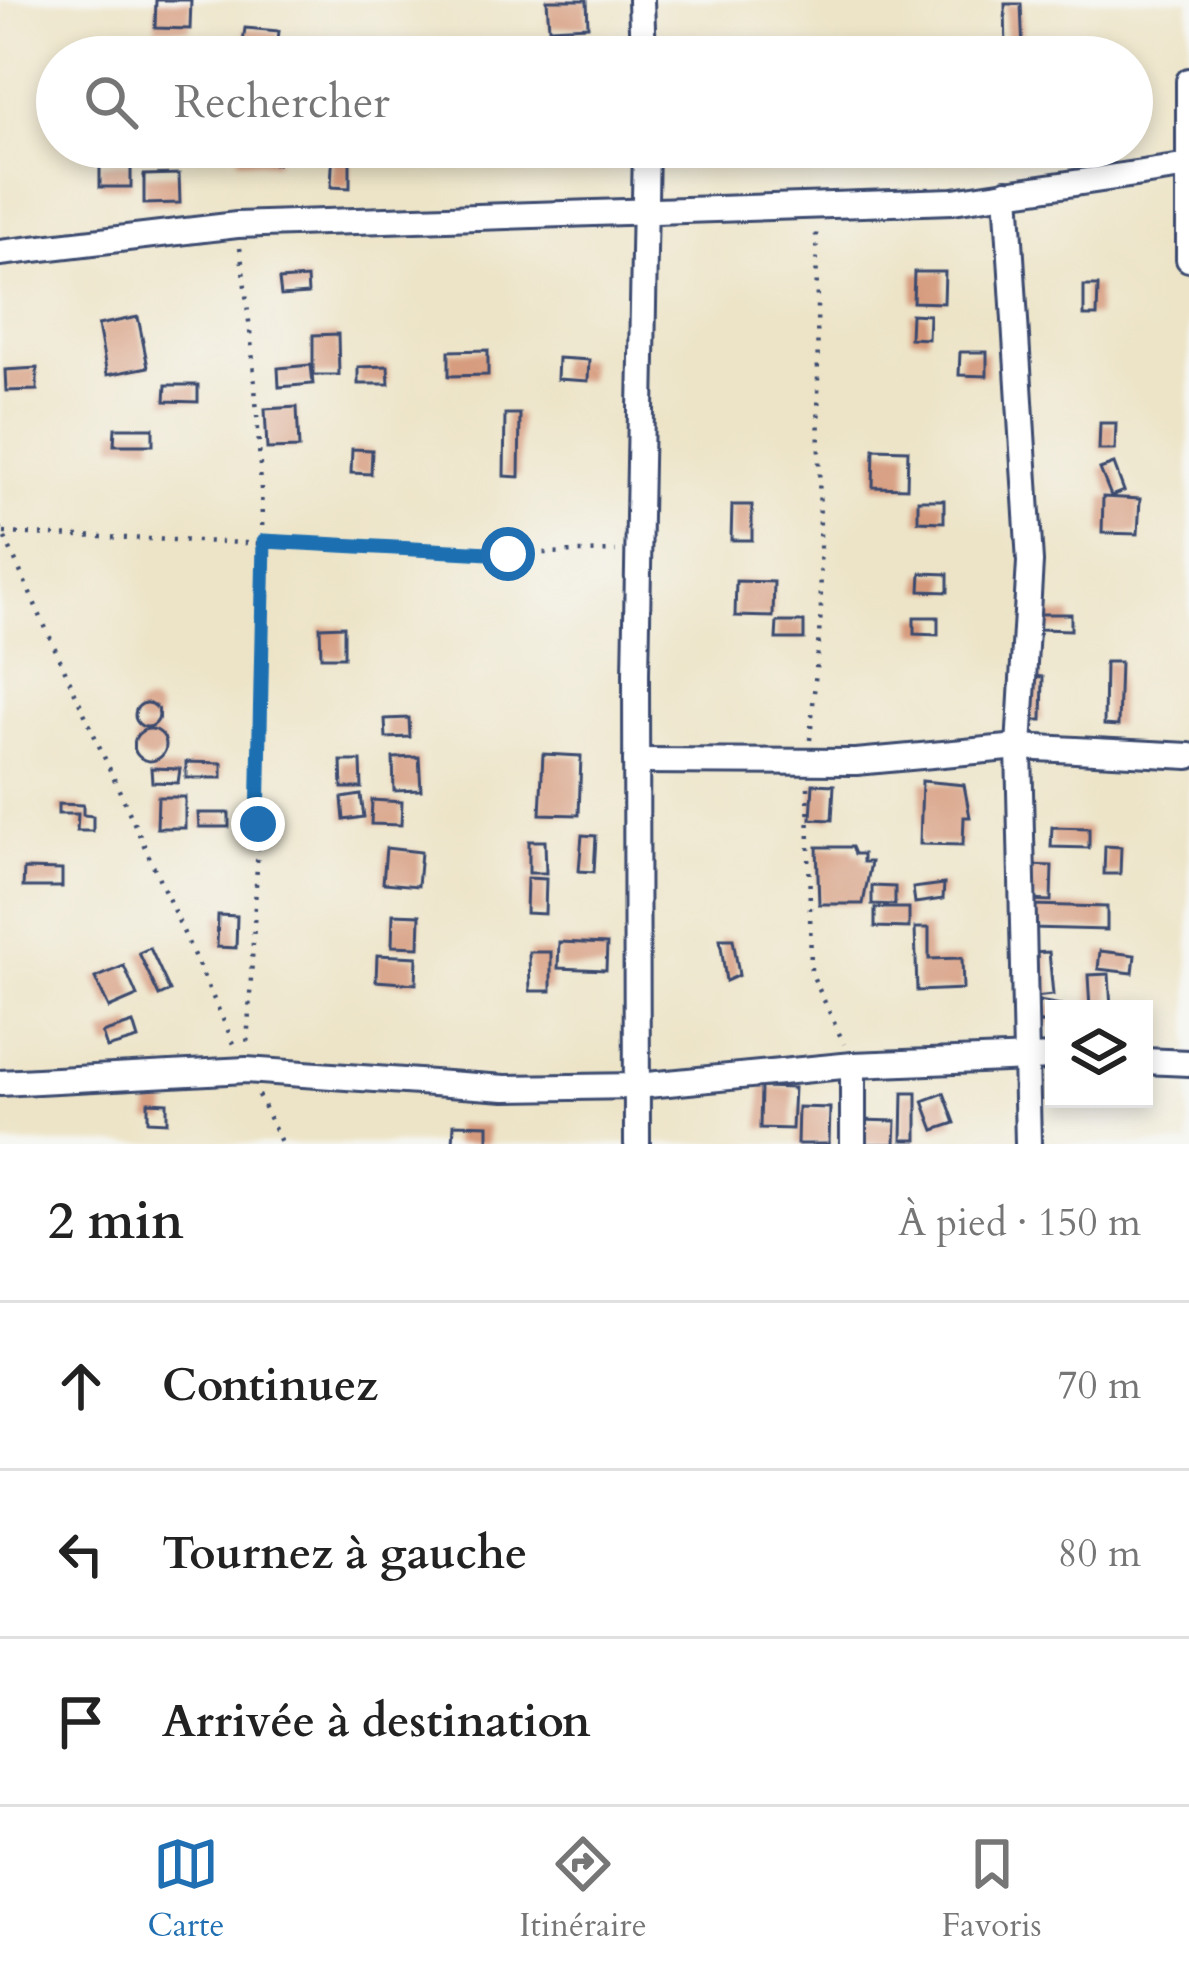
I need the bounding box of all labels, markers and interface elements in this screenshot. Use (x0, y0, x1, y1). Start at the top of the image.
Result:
search box (36, 36, 1153, 168)
icon: search (78, 69, 144, 135)
text: Rechercher (174, 72, 390, 133)
route start (481, 527, 535, 581)
route end (231, 797, 285, 851)
map controls (1045, 1000, 1153, 1108)
button: layers (1045, 1000, 1153, 1108)
text: 2 min (48, 1187, 184, 1257)
text: À pied · 150 m (898, 1196, 1141, 1249)
icon: ahead (48, 1353, 114, 1419)
text: Continuez (162, 1355, 378, 1416)
text: 70 m (1058, 1359, 1141, 1412)
icon: left (48, 1521, 114, 1587)
text: Tournez à gauche (162, 1523, 527, 1584)
text: 80 m (1058, 1527, 1141, 1580)
icon: arrive (48, 1689, 114, 1755)
text: Arrivée à destination (162, 1691, 591, 1752)
tab: Carte (147, 1831, 224, 1948)
tab: Itinéraire (519, 1831, 647, 1948)
tab: Favoris (942, 1831, 1042, 1948)

